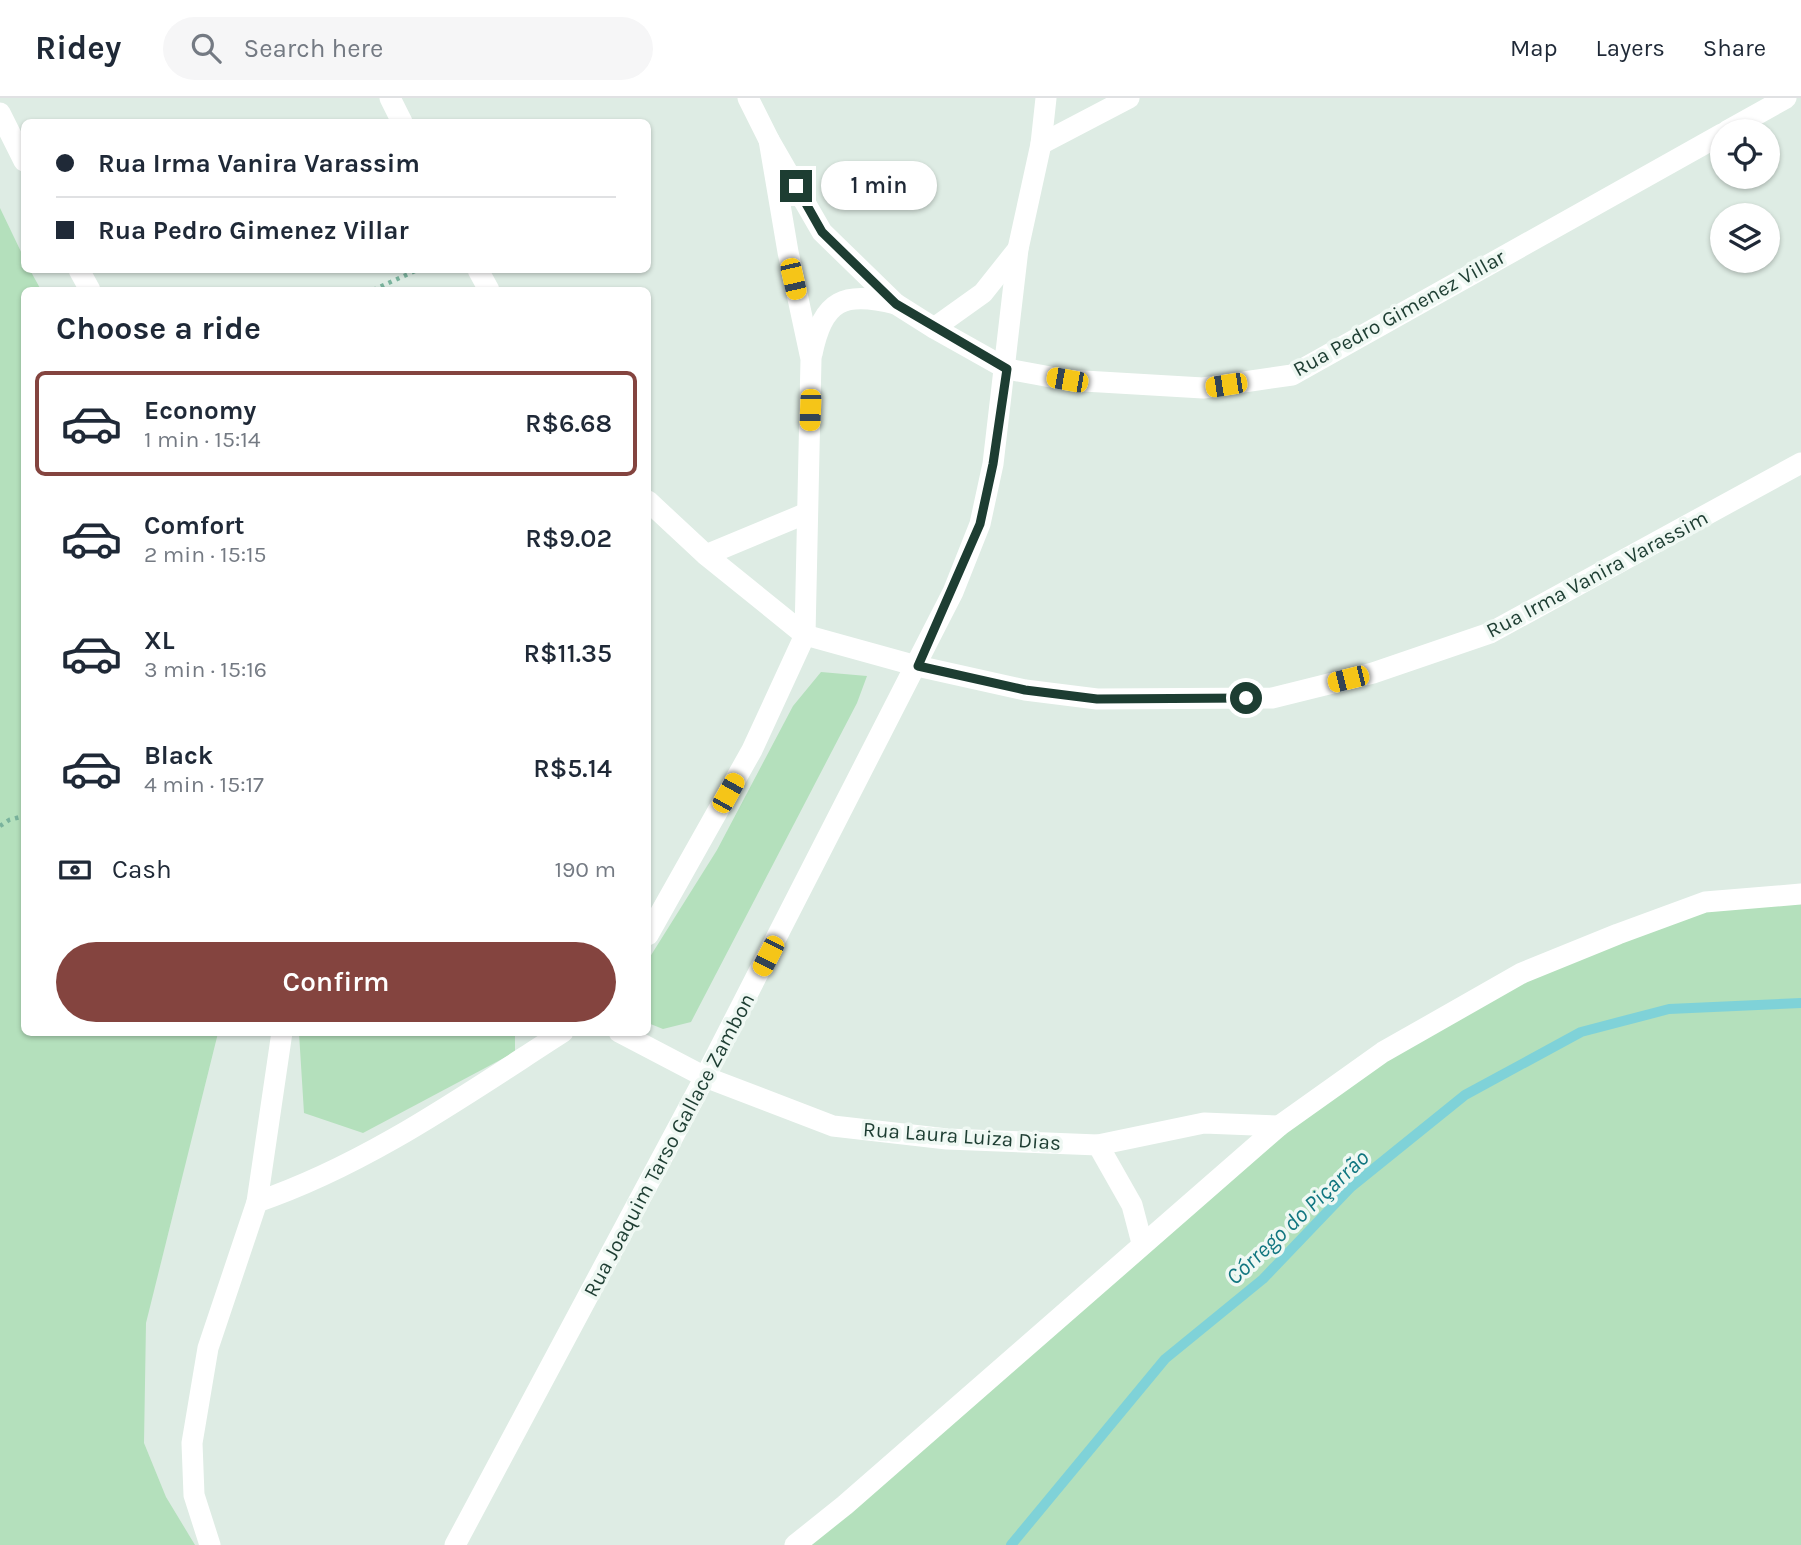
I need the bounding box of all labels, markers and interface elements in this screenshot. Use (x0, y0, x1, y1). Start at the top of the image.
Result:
search box (163, 17, 653, 80)
text: Ridey (35, 29, 121, 67)
icon: search (187, 29, 225, 67)
text: Search here (243, 33, 383, 64)
text: Map (1510, 34, 1558, 62)
text: Layers (1596, 34, 1665, 62)
text: Share (1703, 34, 1766, 62)
map controls (1710, 119, 1780, 273)
button: locate (1710, 119, 1780, 189)
text: Rua Irma Vanira Varassim (98, 148, 420, 179)
callout: 1 min (820, 162, 936, 210)
route end (780, 170, 812, 202)
text: 1 min (850, 172, 908, 199)
button: layers (1710, 203, 1780, 273)
text: Rua Pedro Gimenez Villar (98, 215, 409, 246)
street label: Rua Pedro Gimenez Villar (1289, 244, 1510, 381)
car (779, 256, 808, 302)
text: Choose a ride (56, 310, 261, 347)
car (1045, 366, 1090, 394)
car (1204, 371, 1249, 399)
car (799, 389, 822, 431)
icon: car (60, 392, 123, 455)
text: Economy (144, 395, 256, 426)
text: R$6.68 (525, 408, 612, 439)
text: 1 min · 15:14 (144, 426, 261, 453)
street label: Rua Irma Vanira Varassim (1482, 505, 1712, 643)
icon: car (60, 507, 123, 570)
text: Comfort (144, 510, 245, 541)
text: R$9.02 (525, 523, 612, 554)
text: 2 min · 15:15 (144, 541, 267, 568)
icon: car (60, 622, 123, 685)
text: XL (144, 625, 175, 656)
text: R$11.35 (524, 638, 612, 669)
text: 3 min · 15:16 (144, 656, 267, 683)
car (1326, 664, 1371, 694)
route start (1230, 682, 1262, 714)
icon: car (60, 737, 123, 800)
text: Black (144, 740, 213, 771)
text: R$5.14 (533, 753, 612, 784)
car (709, 770, 748, 816)
text: 4 min · 15:17 (144, 771, 264, 798)
icon: cash (56, 851, 94, 889)
text: Cash (112, 854, 172, 885)
text: 190 m (554, 856, 616, 883)
car (750, 933, 787, 979)
button: Confirm (56, 942, 616, 1022)
street label: Rua Joaquim Tarso Gallace Zambon (579, 989, 759, 1301)
street label: Rua Laura Luiza Dias (862, 1117, 1062, 1155)
water label: Córrego do Piçarrão (1220, 1144, 1374, 1290)

